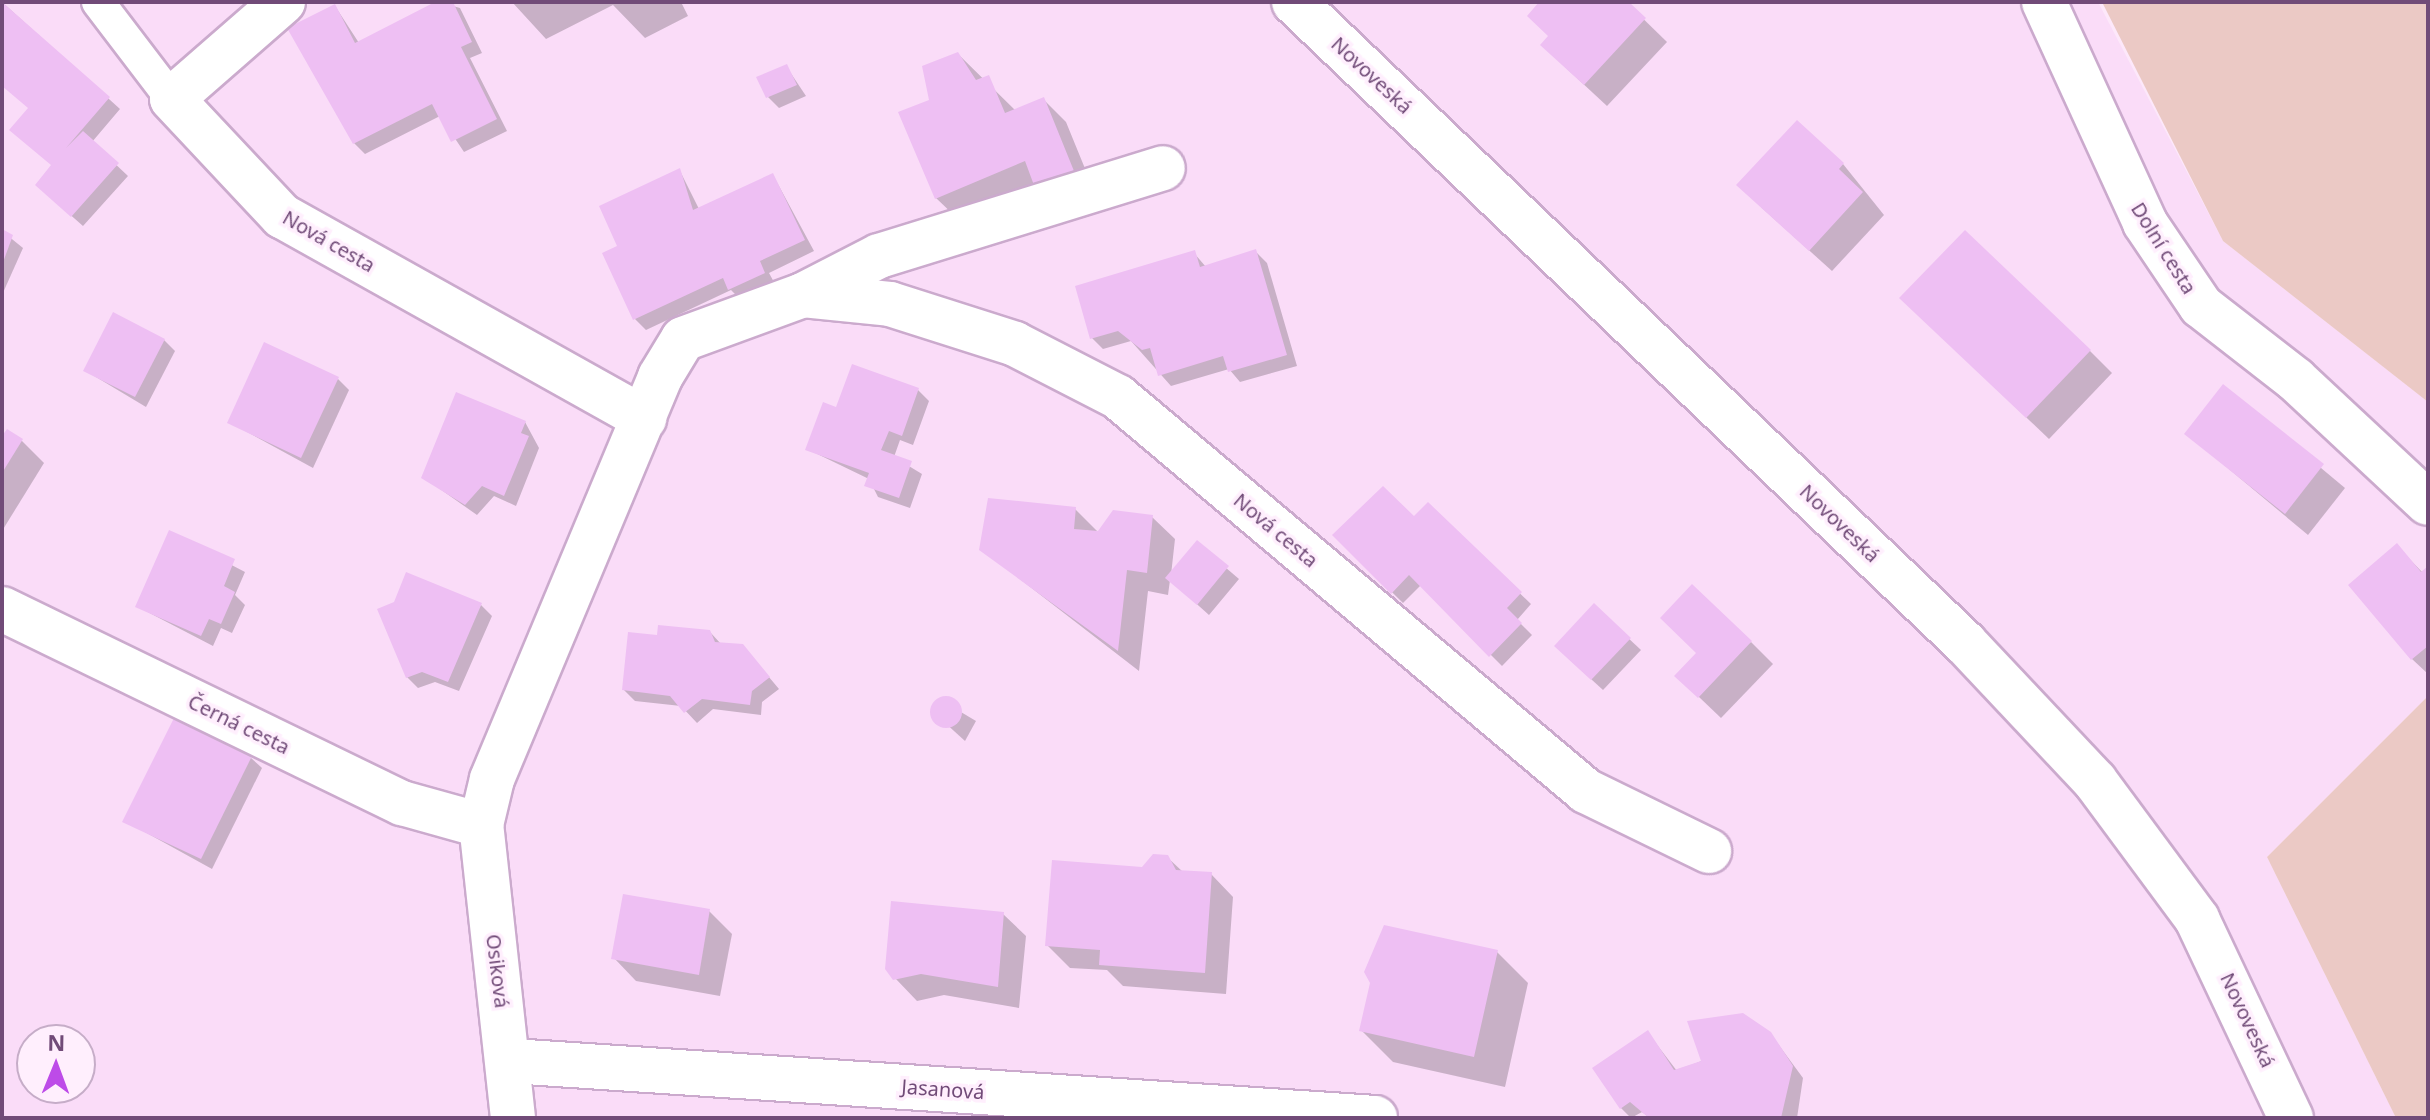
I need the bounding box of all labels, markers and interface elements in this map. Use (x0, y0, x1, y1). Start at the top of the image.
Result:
street label: Novoveská (1327, 32, 1417, 118)
street label: Dolní cesta (2126, 198, 2202, 298)
street label: Nová cesta (279, 205, 379, 277)
street label: Novoveská (1795, 479, 1885, 567)
street label: Nová cesta (1229, 488, 1323, 572)
street label: Černá cesta (184, 689, 294, 759)
street label: Osiková (482, 933, 514, 1009)
street label: Novoveská (2216, 969, 2280, 1071)
north arrow (16, 1024, 96, 1104)
text: N (47, 1027, 66, 1057)
street label: Jasanová (901, 1074, 985, 1104)

